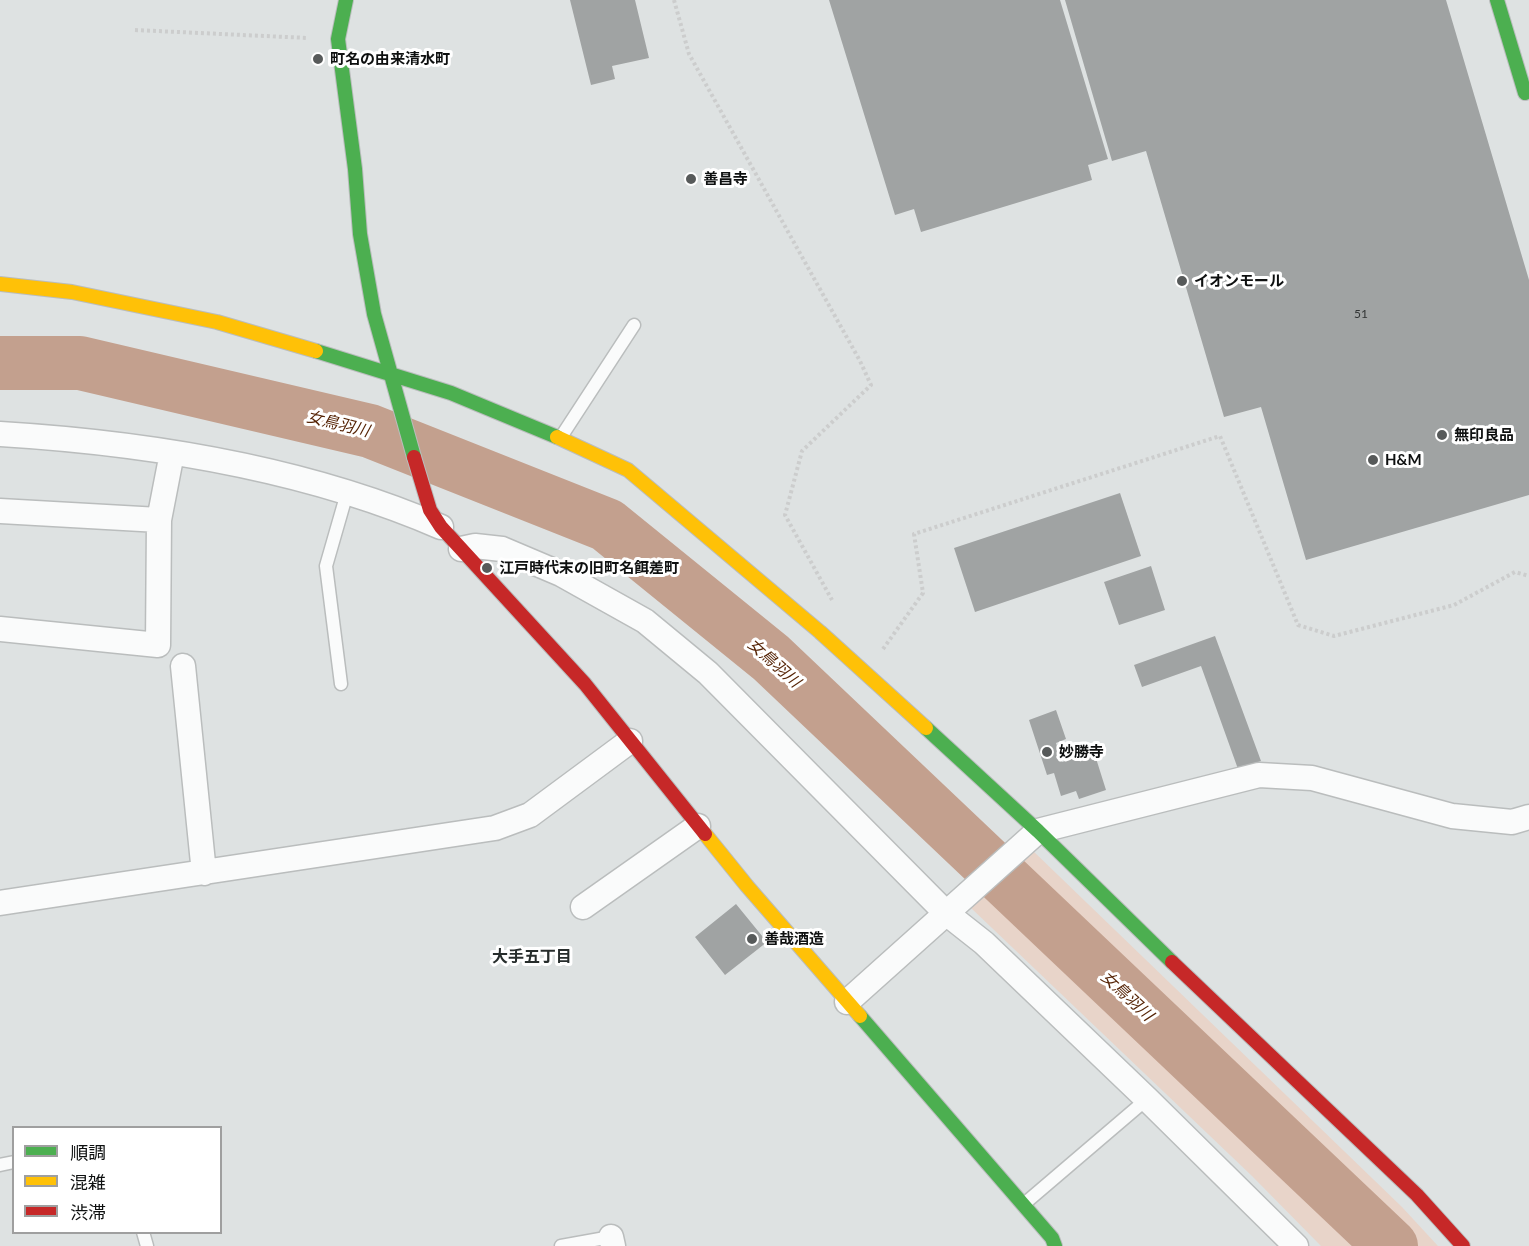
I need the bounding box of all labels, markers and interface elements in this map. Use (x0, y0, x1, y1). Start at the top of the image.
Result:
place label: 町名の由来清水町 (330, 50, 450, 68)
marker: 町名の由来清水町 (311, 52, 325, 66)
place label: 善昌寺 (703, 170, 748, 188)
marker: 善昌寺 (684, 172, 698, 186)
place label: イオンモール (1194, 272, 1284, 290)
marker: イオンモール (1175, 274, 1189, 288)
house number: 51 (1354, 307, 1368, 321)
water label: 女鳥羽川 (305, 407, 371, 441)
place label: 無印良品 (1454, 426, 1514, 444)
marker: 無印良品 (1435, 428, 1449, 442)
place label: H&M (1385, 451, 1422, 469)
marker: H&M (1366, 453, 1380, 467)
place label: 江戸時代末の旧町名餌差町 (499, 559, 679, 577)
marker: 江戸時代末の旧町名餌差町 (480, 561, 494, 575)
water label: 女鳥羽川 (744, 634, 804, 692)
place label: 妙勝寺 (1059, 743, 1104, 761)
marker: 妙勝寺 (1040, 745, 1054, 759)
place label: 善哉酒造 (764, 930, 824, 948)
marker: 善哉酒造 (745, 932, 759, 946)
district label: 大手五丁目 (492, 947, 572, 967)
water label: 女鳥羽川 (1097, 967, 1157, 1025)
legend (12, 1126, 222, 1234)
text: 順調 (70, 1141, 106, 1163)
text: 混雑 (70, 1171, 106, 1193)
text: 渋滞 (70, 1201, 106, 1223)

